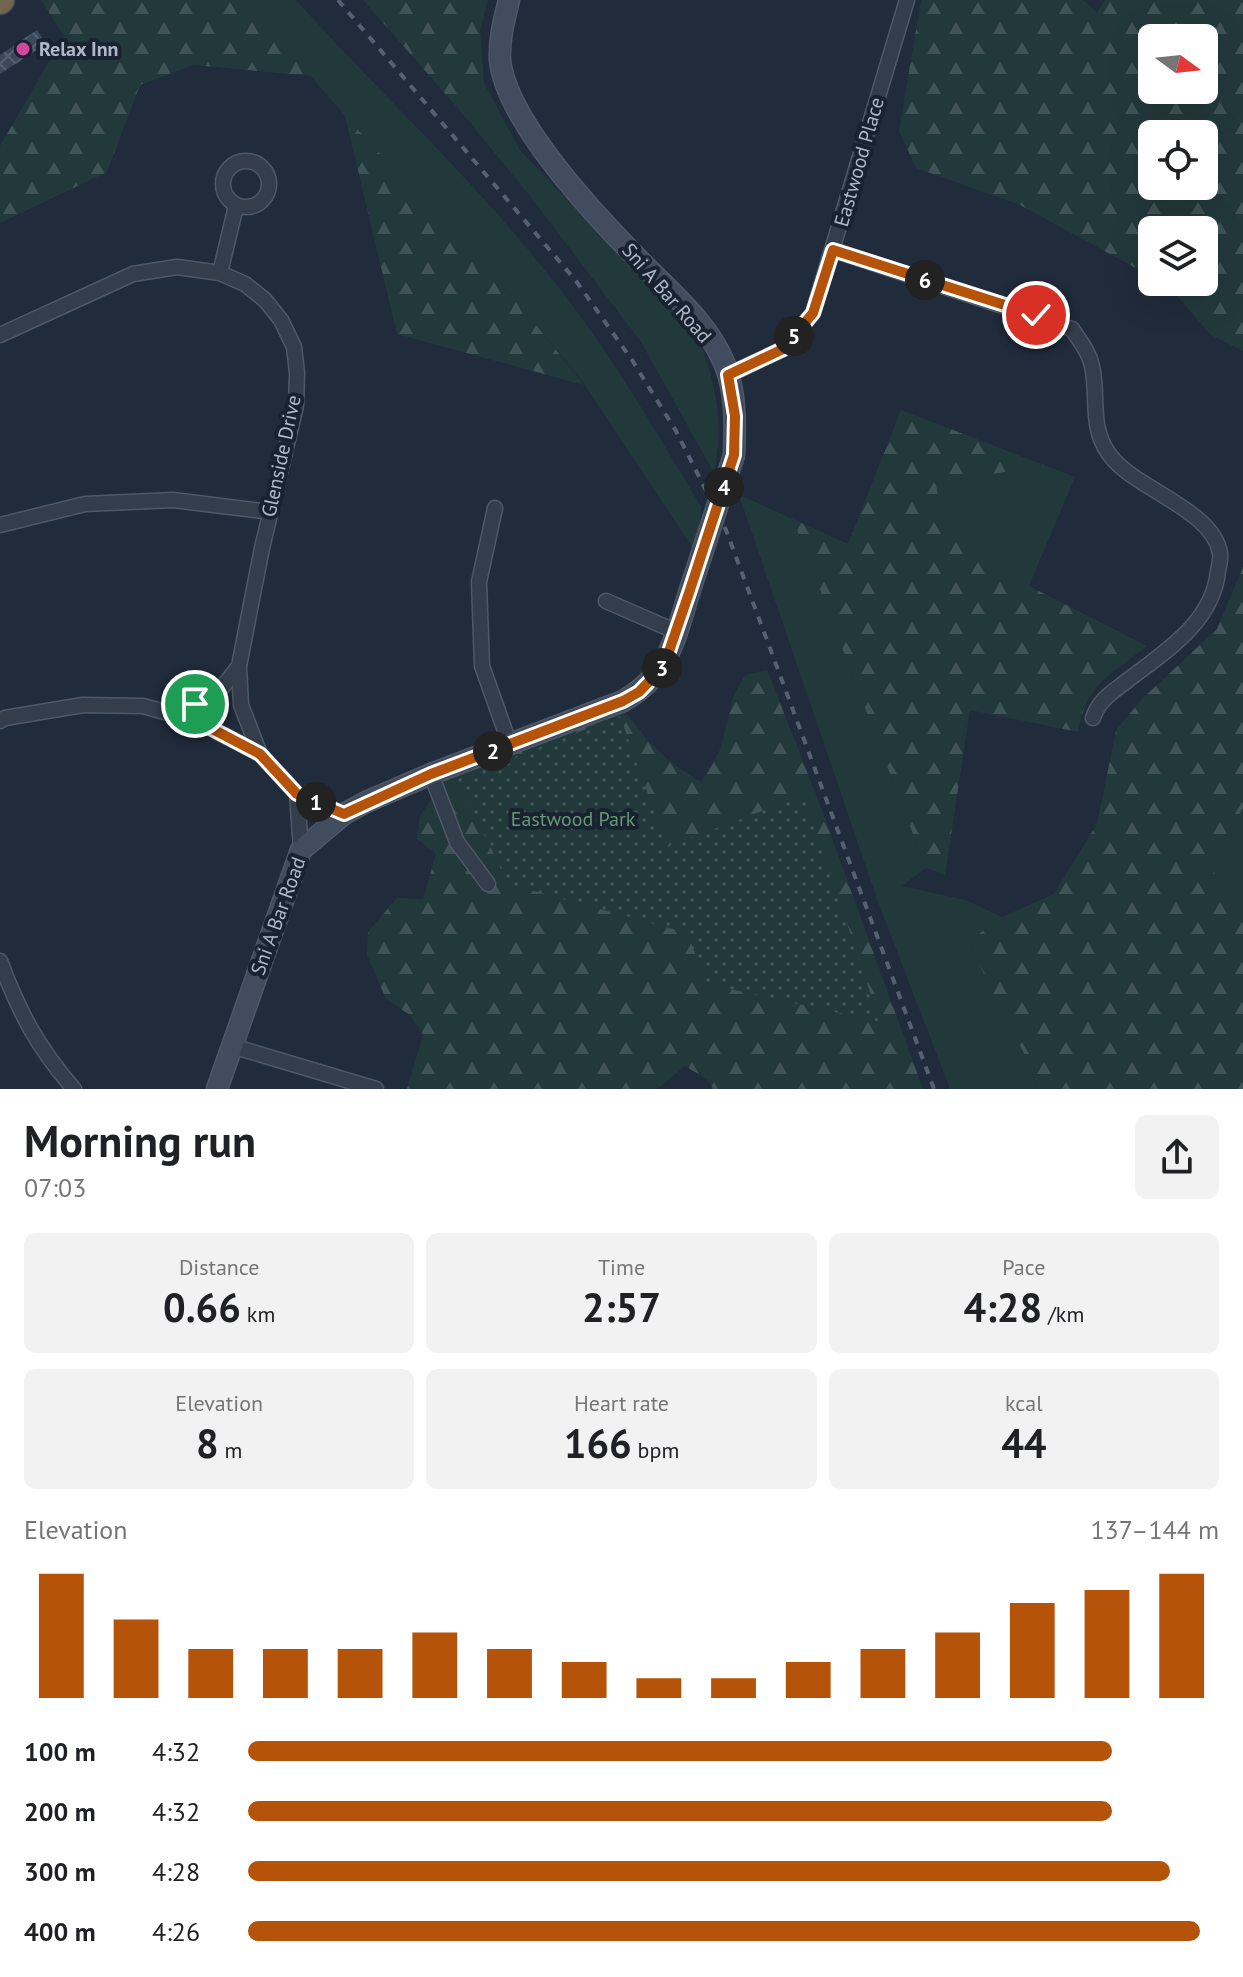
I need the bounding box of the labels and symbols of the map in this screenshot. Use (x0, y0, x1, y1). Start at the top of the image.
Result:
north arrow (1138, 24, 1218, 104)
place label: Relax Inn (39, 36, 119, 62)
marker: Relax Inn (14, 40, 32, 58)
street label: Eastwood Place (828, 94, 890, 230)
street label: Sni A Bar Road (617, 238, 717, 348)
pin: 6 (905, 260, 945, 300)
pin (1002, 281, 1070, 349)
pin: 5 (774, 316, 814, 356)
street label: Glenside Drive (255, 393, 307, 519)
pin: 4 (704, 467, 744, 507)
pin: 3 (642, 648, 682, 688)
pin (161, 670, 229, 738)
pin: 2 (473, 731, 513, 771)
pin: 1 (296, 782, 336, 822)
park label: Eastwood Park (511, 806, 636, 832)
street label: Sni A Bar Road (245, 853, 311, 979)

